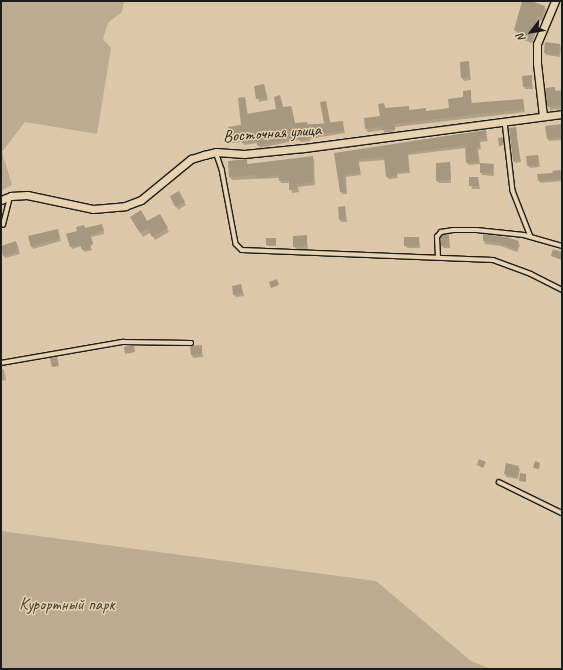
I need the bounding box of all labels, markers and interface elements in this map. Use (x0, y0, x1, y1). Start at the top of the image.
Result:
north arrow (511, 12, 551, 52)
text: N (513, 32, 528, 45)
street label: Восточная улица (221, 119, 323, 147)
park label: Курортный парк (19, 595, 115, 615)

